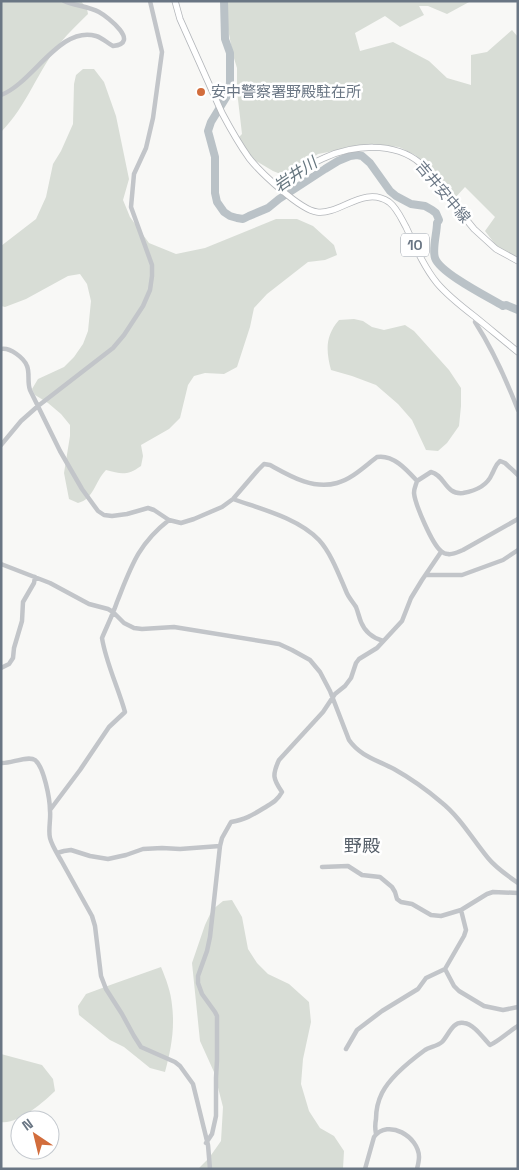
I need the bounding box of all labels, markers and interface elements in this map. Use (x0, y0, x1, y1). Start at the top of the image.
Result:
place label: 安中警察署野殿駐在所 (211, 82, 361, 101)
marker: 安中警察署野殿駐在所 (195, 86, 207, 98)
water label: 岩井川 (270, 151, 323, 197)
street label: 吉井安中線 (412, 157, 475, 227)
road number: 10 (401, 234, 429, 256)
district label: 野殿 (344, 834, 380, 857)
north arrow (10, 1110, 60, 1160)
text: N (19, 1114, 37, 1134)

